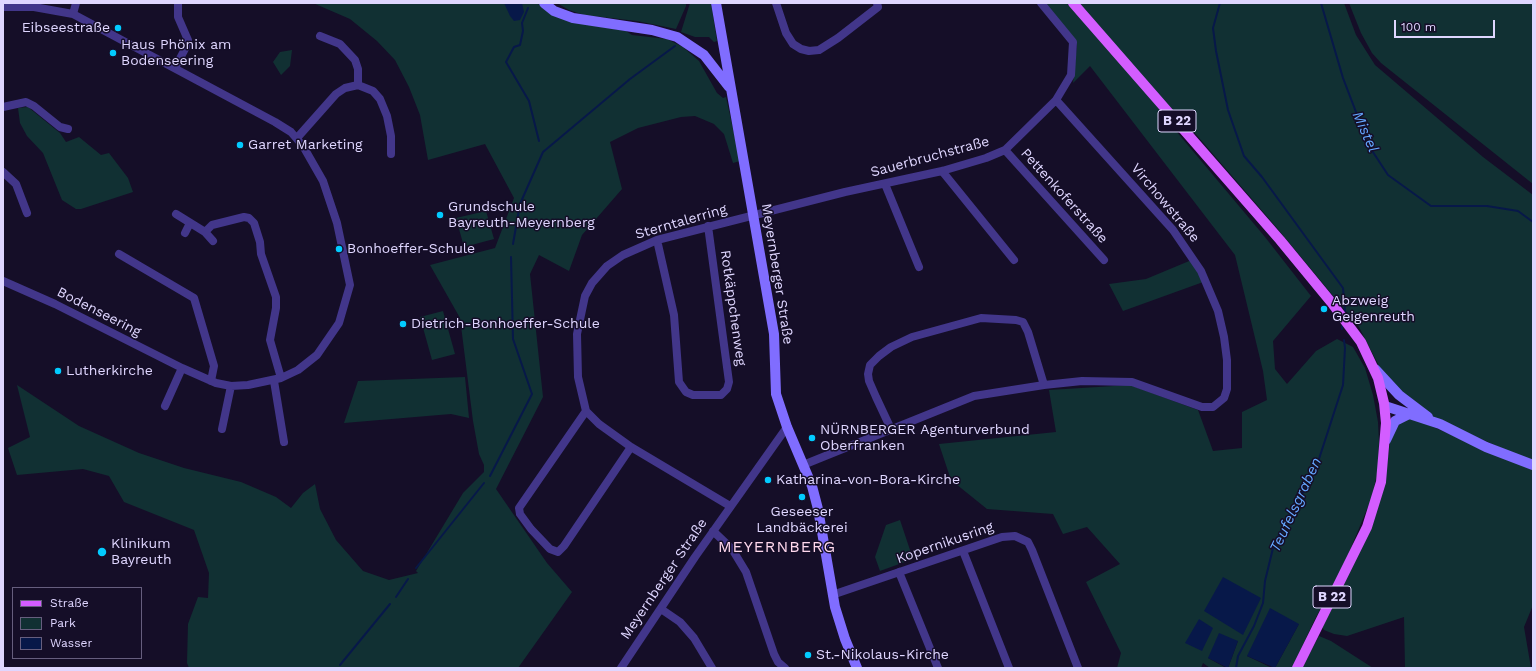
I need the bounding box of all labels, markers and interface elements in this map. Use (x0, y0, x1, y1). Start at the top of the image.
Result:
scale bar (1396, 12, 1497, 38)
place label: Eibseestraße (22, 20, 110, 36)
text: 100 m (1401, 20, 1436, 34)
marker: Eibseestraße (113, 23, 123, 33)
place label: Haus Phönix am Bodenseering (121, 37, 231, 70)
marker: Haus Phönix am Bodenseering (108, 48, 118, 58)
water label: Mistel (1348, 109, 1382, 155)
road number: B 22 (1158, 110, 1196, 132)
street label: Sauerbruchstraße (869, 133, 991, 181)
place label: Garret Marketing (248, 137, 363, 153)
marker: Garret Marketing (235, 140, 245, 150)
street label: Pettenkoferstraße (1017, 145, 1111, 247)
street label: Virchowstraße (1127, 160, 1203, 246)
place label: Grundschule Bayreuth-Meyernberg (448, 199, 595, 232)
street label: Sterntalerring (633, 201, 729, 243)
street label: Meyernberger Straße (758, 202, 796, 346)
marker: Grundschule Bayreuth-Meyernberg (435, 210, 445, 220)
place label: Bonhoeffer-Schule (347, 241, 475, 257)
marker: Bonhoeffer-Schule (334, 244, 344, 254)
street label: Rotkäppchenweg (717, 249, 749, 367)
street label: Bodenseering (54, 284, 144, 340)
place label: Abzweig Geigenreuth (1332, 293, 1415, 326)
marker: Abzweig Geigenreuth (1319, 304, 1329, 314)
place label: Dietrich-Bonhoeffer-Schule (411, 316, 600, 332)
marker: Dietrich-Bonhoeffer-Schule (398, 319, 408, 329)
place label: Lutherkirche (66, 363, 153, 379)
marker: Lutherkirche (53, 366, 63, 376)
place label: NÜRNBERGER Agenturverbund Oberfranken (820, 422, 1030, 454)
marker: NÜRNBERGER Agenturverbund Oberfranken (807, 433, 817, 443)
water label: Teufelsgraben (1266, 455, 1326, 555)
place label: Katharina-von-Bora-Kirche (776, 472, 960, 488)
marker: Katharina-von-Bora-Kirche (763, 475, 773, 485)
marker: Geseeser Landbäckerei (797, 492, 807, 502)
place label: Geseeser Landbäckerei (756, 504, 848, 536)
street label: Meyernberger Straße (617, 515, 711, 643)
street label: Kopernikusring (894, 519, 996, 567)
place label: Klinikum Bayreuth (111, 536, 172, 568)
district label: MEYERNBERG (718, 537, 836, 557)
marker: Klinikum Bayreuth (96, 546, 108, 558)
road number: B 22 (1313, 586, 1351, 608)
legend (12, 587, 142, 659)
text: Straße (50, 596, 89, 610)
text: Park (50, 616, 76, 630)
text: Wasser (50, 636, 92, 650)
place label: St.-Nikolaus-Kirche (816, 647, 949, 663)
marker: St.-Nikolaus-Kirche (803, 650, 813, 660)

